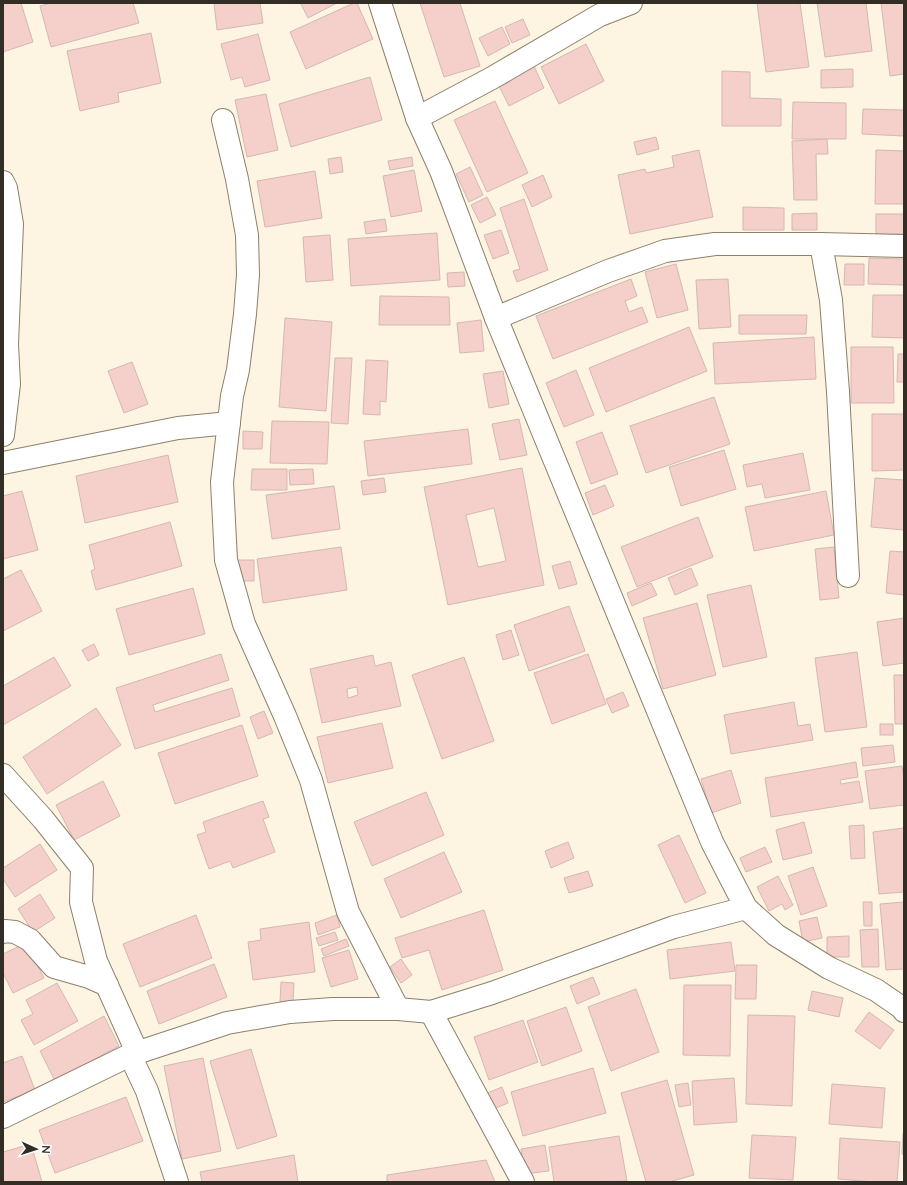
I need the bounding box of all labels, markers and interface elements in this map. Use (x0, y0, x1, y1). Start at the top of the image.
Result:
north arrow (16, 1129, 56, 1169)
text: N (40, 1145, 53, 1154)

